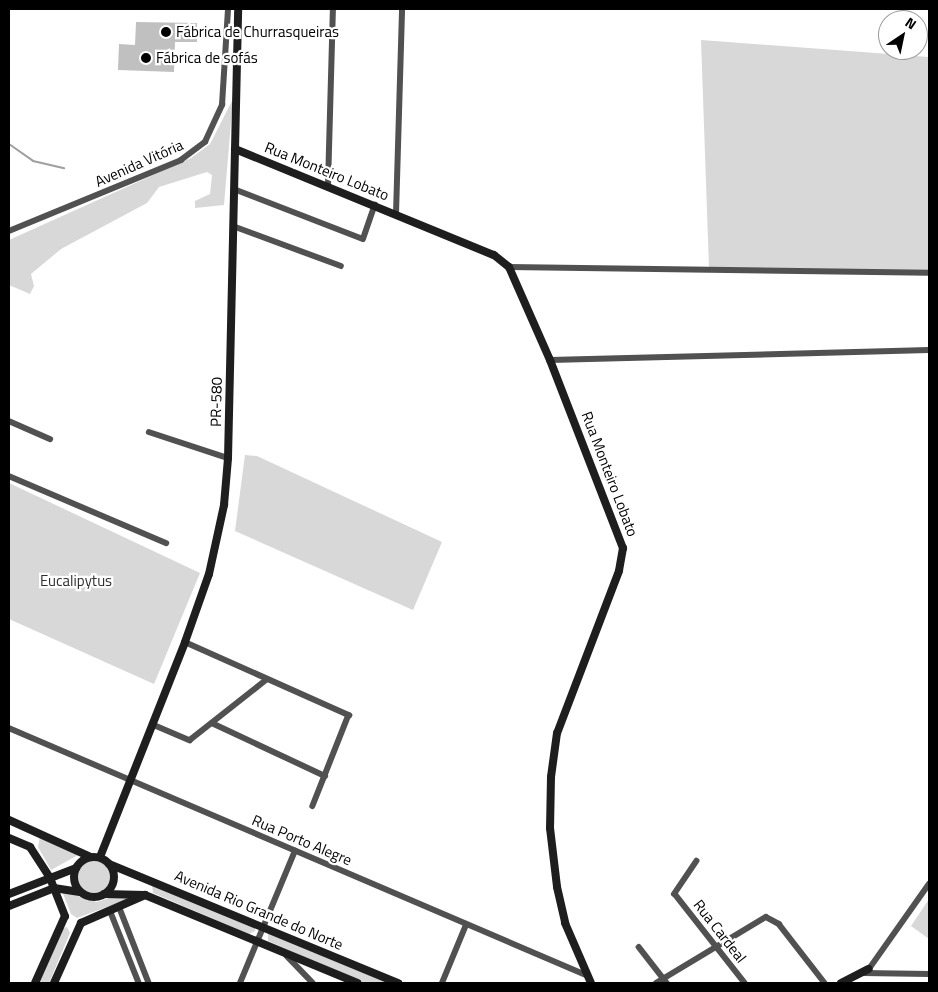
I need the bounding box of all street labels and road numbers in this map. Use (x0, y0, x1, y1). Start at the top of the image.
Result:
street label: Avenida Vitória (92, 136, 186, 190)
street label: Rua Monteiro Lobato (262, 138, 392, 204)
street label: PR-580 (207, 377, 225, 427)
street label: Rua Monteiro Lobato (578, 409, 642, 539)
street label: Rua Porto Alegre (249, 811, 355, 869)
street label: Avenida Rio Grande do Norte (172, 866, 346, 954)
street label: Rua Cardeal (690, 896, 750, 966)

